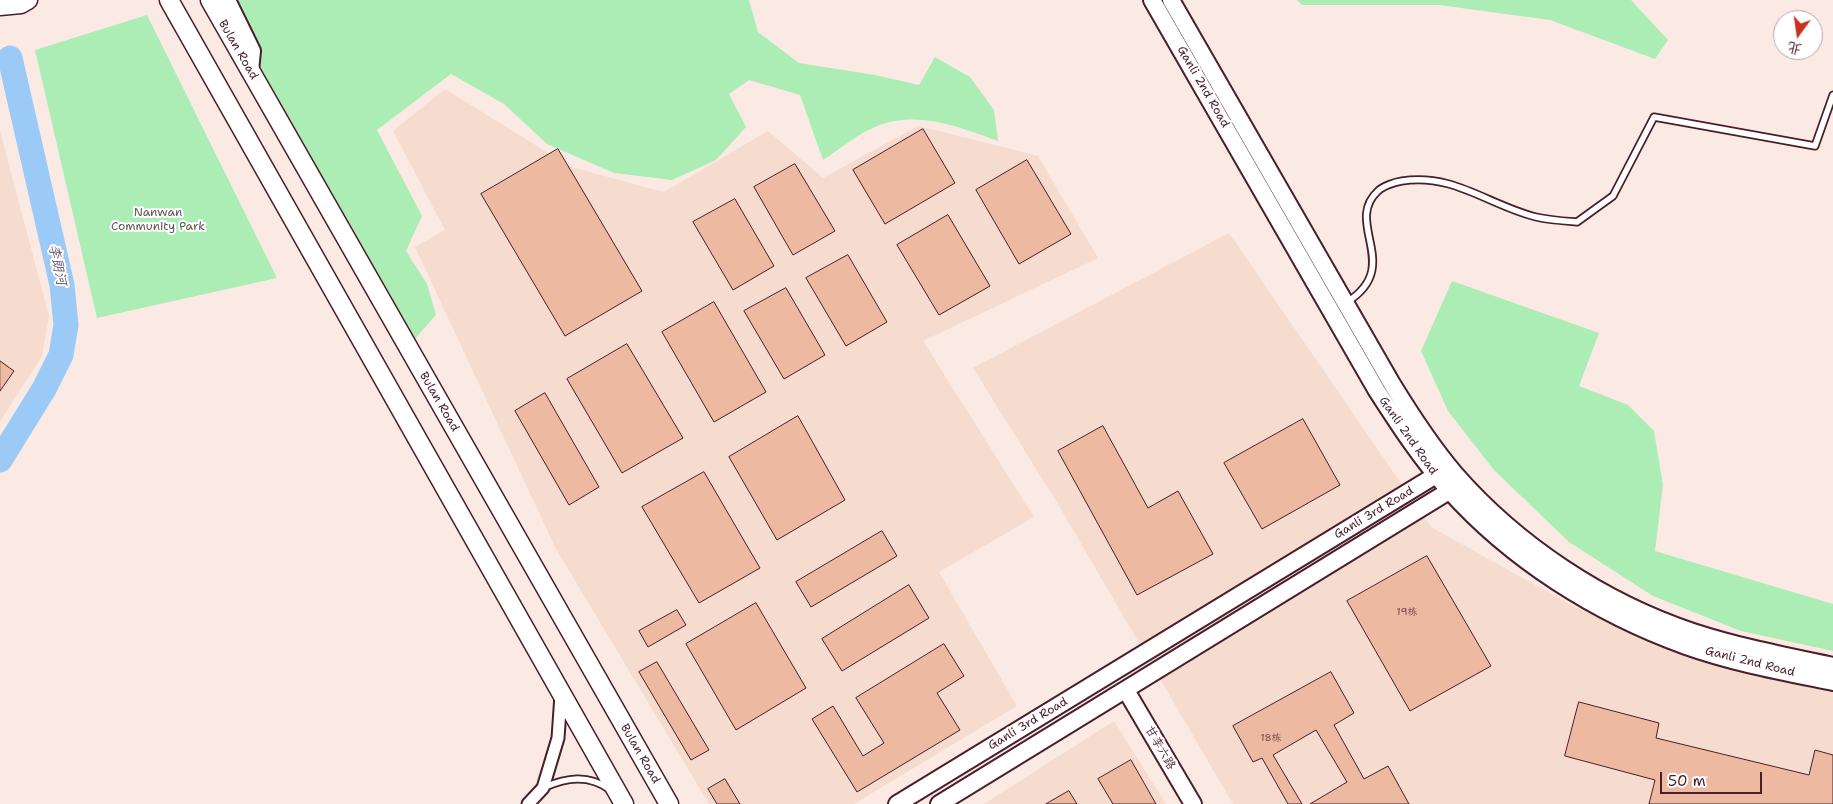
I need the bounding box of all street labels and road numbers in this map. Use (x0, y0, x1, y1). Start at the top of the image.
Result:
street label: Bulan Road (215, 18, 261, 82)
street label: Ganli 2nd Road (1174, 44, 1232, 130)
street label: Bulan Road (416, 370, 462, 434)
street label: Ganli 2nd Road (1376, 394, 1440, 478)
street label: Ganli 3rd Road (1332, 484, 1416, 542)
street label: Ganli 2nd Road (1704, 644, 1796, 680)
street label: Ganli 3rd Road (986, 695, 1070, 753)
street label: Bulan Road (617, 722, 663, 786)
street label: 甘李六路 (1142, 724, 1178, 772)

